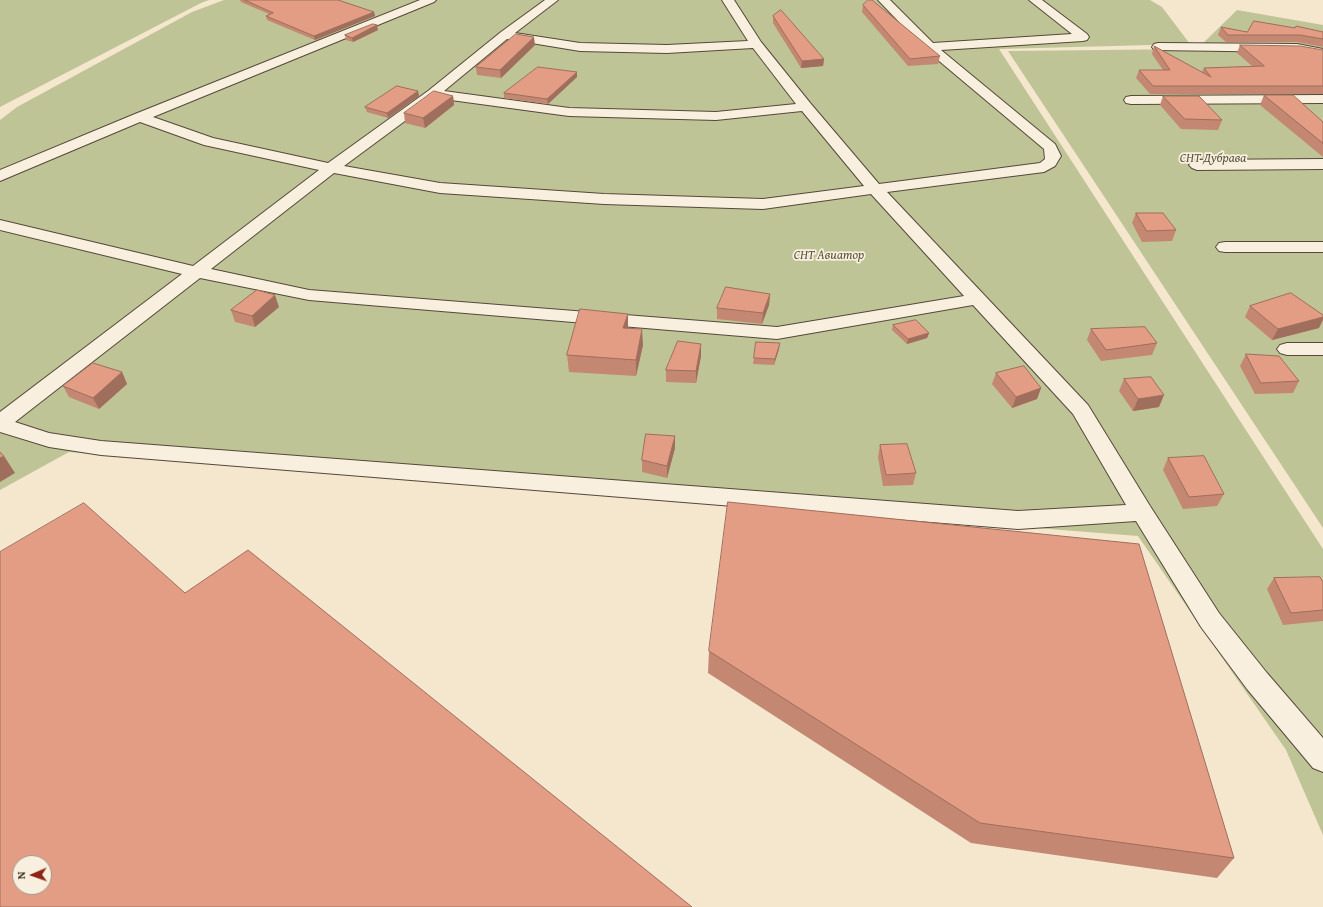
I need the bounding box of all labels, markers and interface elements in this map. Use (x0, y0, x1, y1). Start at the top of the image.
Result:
park label: СНТ Дубрава (1180, 151, 1246, 167)
park label: СНТ Авиатор (794, 248, 864, 264)
north arrow (12, 855, 52, 895)
text: N (13, 871, 29, 879)

